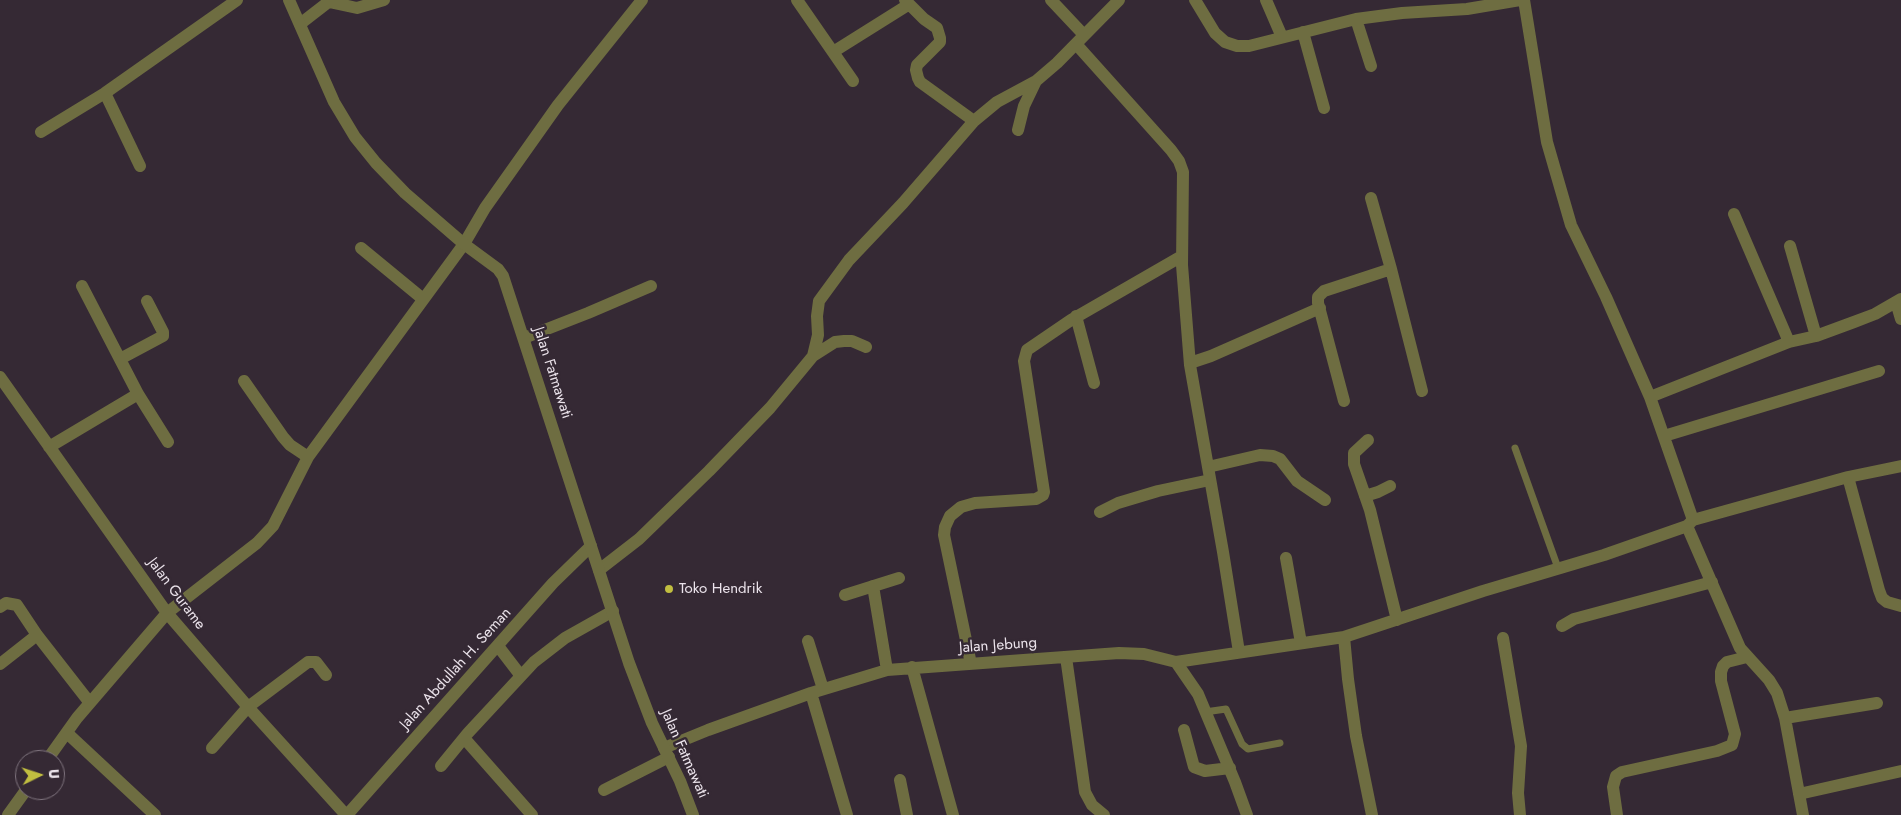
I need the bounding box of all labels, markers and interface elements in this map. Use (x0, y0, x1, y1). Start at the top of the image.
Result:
street label: Jalan Fatmawati (529, 325, 575, 421)
street label: Jalan Gurame (143, 555, 209, 633)
place label: Toko Hendrik (679, 580, 762, 598)
marker: Toko Hendrik (663, 583, 675, 595)
street label: Jalan Abdullah H. Seman (397, 604, 515, 734)
street label: Jalan Jebung (958, 634, 1038, 658)
street label: Jalan Fatmawati (656, 707, 712, 801)
north arrow (15, 750, 65, 800)
text: U (44, 768, 64, 780)

